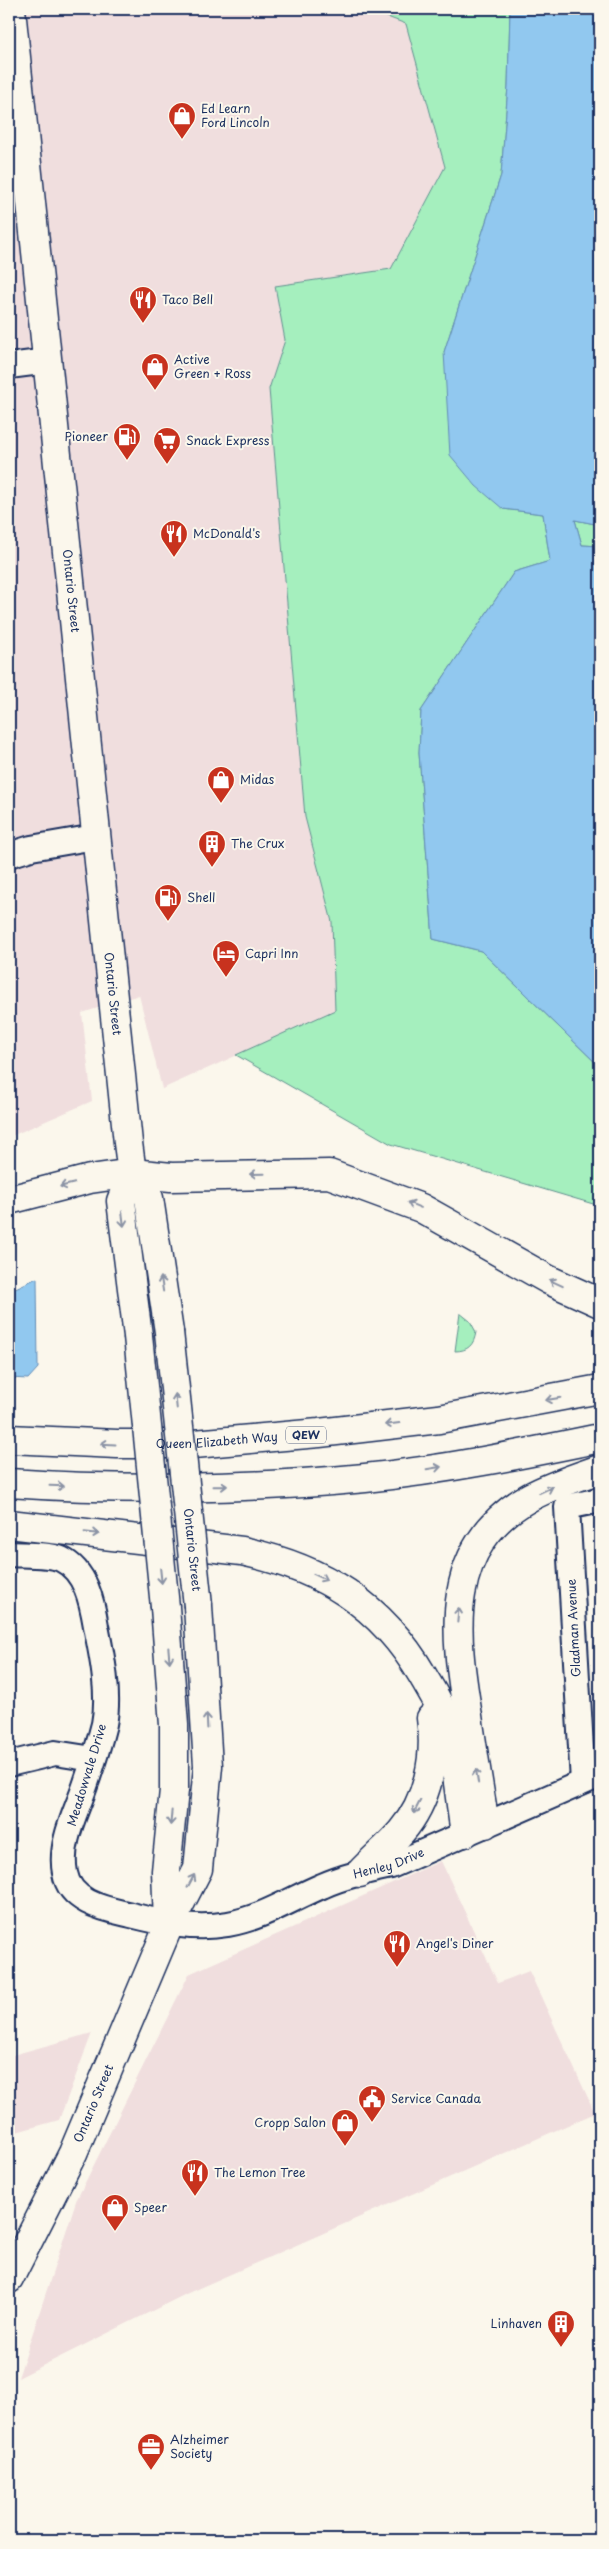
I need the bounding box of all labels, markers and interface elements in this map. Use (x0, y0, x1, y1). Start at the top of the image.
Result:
place label: Ed Learn Ford Lincoln (201, 99, 270, 131)
shop icon: Ed Learn Ford Lincoln (167, 101, 197, 140)
restaurant icon: Taco Bell (128, 285, 158, 324)
place label: Taco Bell (162, 290, 213, 308)
place label: Active Green + Ross (174, 350, 251, 382)
shop icon: Active Green + Ross (140, 352, 170, 391)
fuel station icon: Pioneer (112, 422, 142, 461)
supermarket icon: Snack Express (152, 426, 182, 465)
place label: Pioneer (65, 427, 108, 445)
place label: Snack Express (186, 431, 270, 449)
restaurant icon: McDonald's (159, 519, 189, 558)
place label: McDonald's (193, 524, 261, 542)
street label: Ontario Street (59, 548, 85, 633)
shop icon: Midas (206, 765, 236, 804)
place label: Midas (240, 770, 275, 788)
building icon: The Crux (197, 829, 227, 868)
place label: The Crux (231, 834, 284, 852)
fuel station icon: Shell (153, 883, 183, 922)
place label: Shell (187, 888, 215, 906)
hotel icon: Capri Inn (211, 939, 241, 978)
place label: Capri Inn (245, 944, 298, 962)
street label: Ontario Street (100, 951, 127, 1036)
one-way arrow (249, 1169, 265, 1178)
one-way arrow (60, 1181, 76, 1190)
one-way arrow (407, 1200, 422, 1209)
one-way arrow (118, 1211, 128, 1227)
one-way arrow (157, 1276, 167, 1292)
one-way arrow (549, 1278, 564, 1287)
one-way arrow (172, 1393, 181, 1409)
one-way arrow (545, 1395, 561, 1405)
one-way arrow (384, 1420, 400, 1430)
road number: QEW (286, 1426, 326, 1444)
street label: Queen Elizabeth Way (156, 1427, 278, 1452)
one-way arrow (100, 1439, 116, 1448)
one-way arrow (426, 1462, 442, 1472)
one-way arrow (49, 1481, 65, 1491)
one-way arrow (212, 1481, 228, 1491)
one-way arrow (538, 1484, 553, 1494)
street label: Ontario Street (180, 1507, 206, 1592)
one-way arrow (84, 1528, 100, 1538)
one-way arrow (157, 1568, 166, 1584)
one-way arrow (312, 1572, 327, 1582)
street label: Gladman Avenue (561, 1578, 585, 1677)
one-way arrow (453, 1608, 463, 1624)
one-way arrow (164, 1647, 174, 1663)
one-way arrow (202, 1713, 211, 1729)
street label: Meadowvale Drive (62, 1721, 110, 1828)
one-way arrow (472, 1769, 482, 1785)
one-way arrow (411, 1799, 421, 1814)
one-way arrow (166, 1809, 176, 1825)
street label: Henley Drive (351, 1843, 427, 1883)
one-way arrow (186, 1874, 196, 1889)
restaurant icon: Angel's Diner (382, 1929, 412, 1968)
place label: Angel's Diner (416, 1934, 494, 1952)
street label: Ontario Street (68, 2061, 117, 2145)
public building icon: Service Canada (357, 2084, 387, 2123)
place label: Service Canada (391, 2089, 481, 2107)
shop icon: Cropp Salon (330, 2108, 360, 2147)
place label: Cropp Salon (254, 2113, 326, 2131)
restaurant icon: The Lemon Tree (180, 2158, 210, 2197)
place label: The Lemon Tree (214, 2163, 306, 2181)
shop icon: Speer (100, 2193, 130, 2232)
place label: Speer (134, 2198, 168, 2216)
building icon: Linhaven (546, 2309, 576, 2348)
place label: Linhaven (491, 2314, 542, 2332)
place label: Alzheimer Society (170, 2430, 229, 2462)
office icon: Alzheimer Society (136, 2432, 166, 2471)

